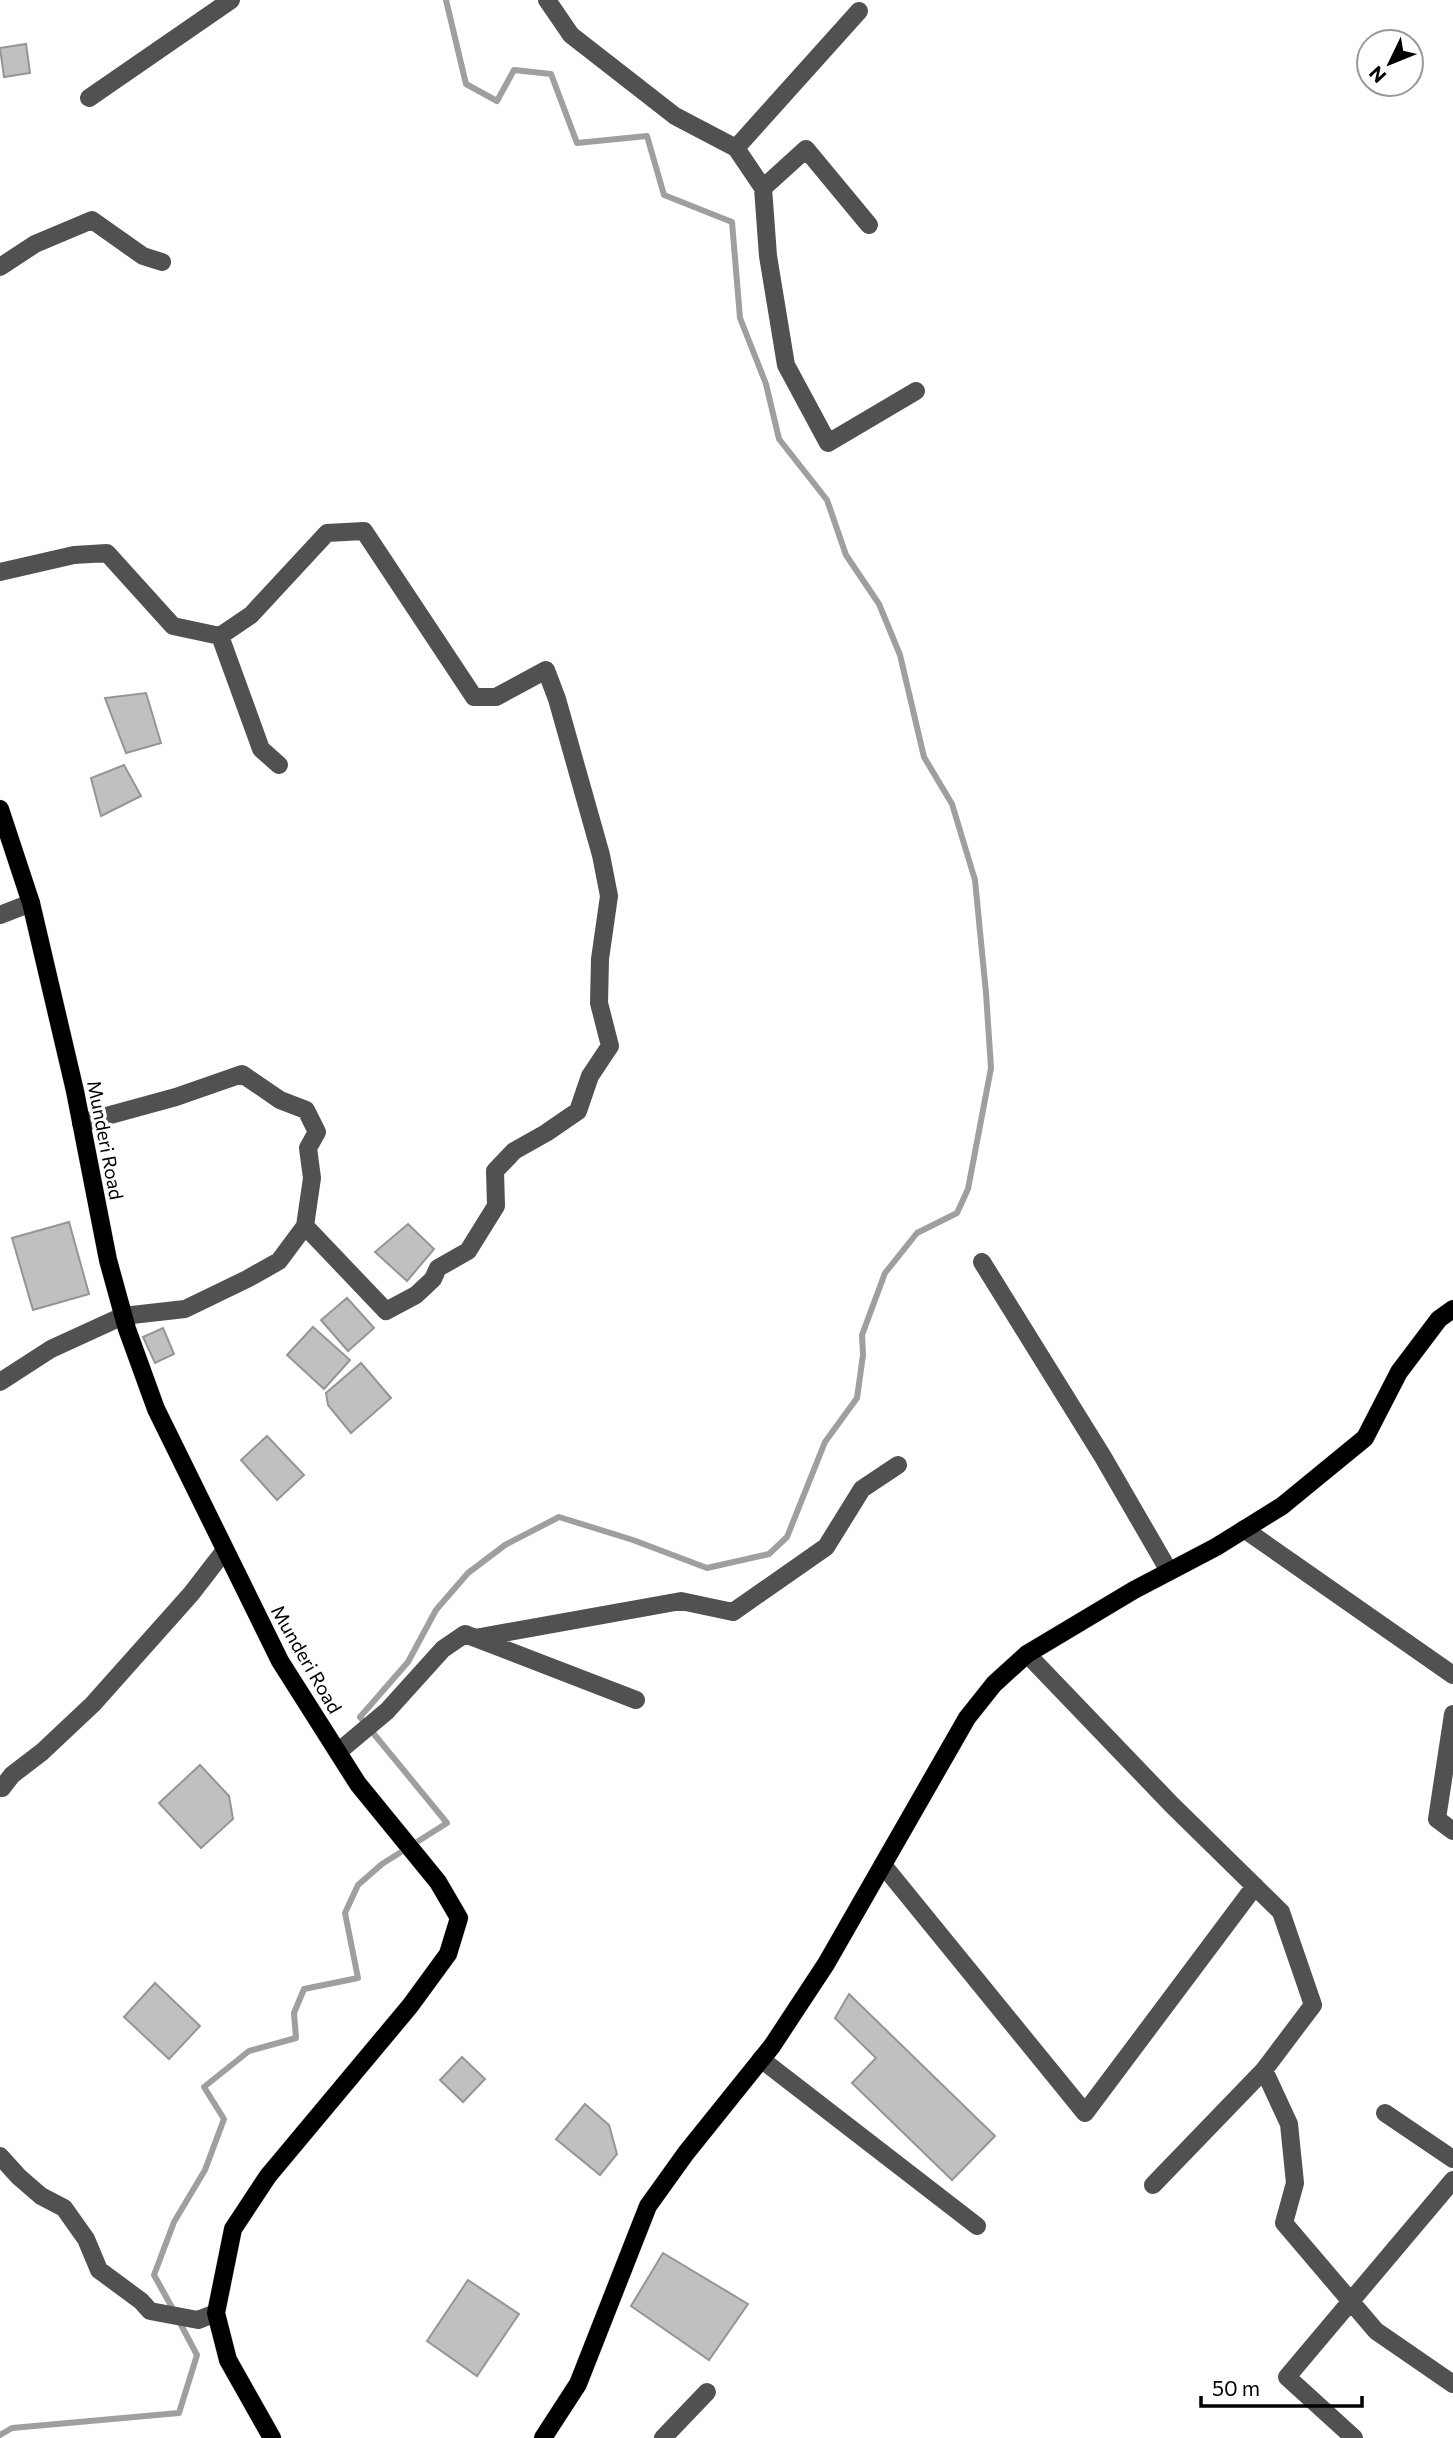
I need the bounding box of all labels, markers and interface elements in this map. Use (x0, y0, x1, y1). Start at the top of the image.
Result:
north arrow (1355, 28, 1425, 98)
text: N (1364, 62, 1390, 88)
street label: Munderi Road (83, 1078, 129, 1202)
street label: Munderi Road (267, 1601, 347, 1717)
scale bar (1201, 2364, 1362, 2408)
text: 50 m (1212, 2375, 1260, 2400)

